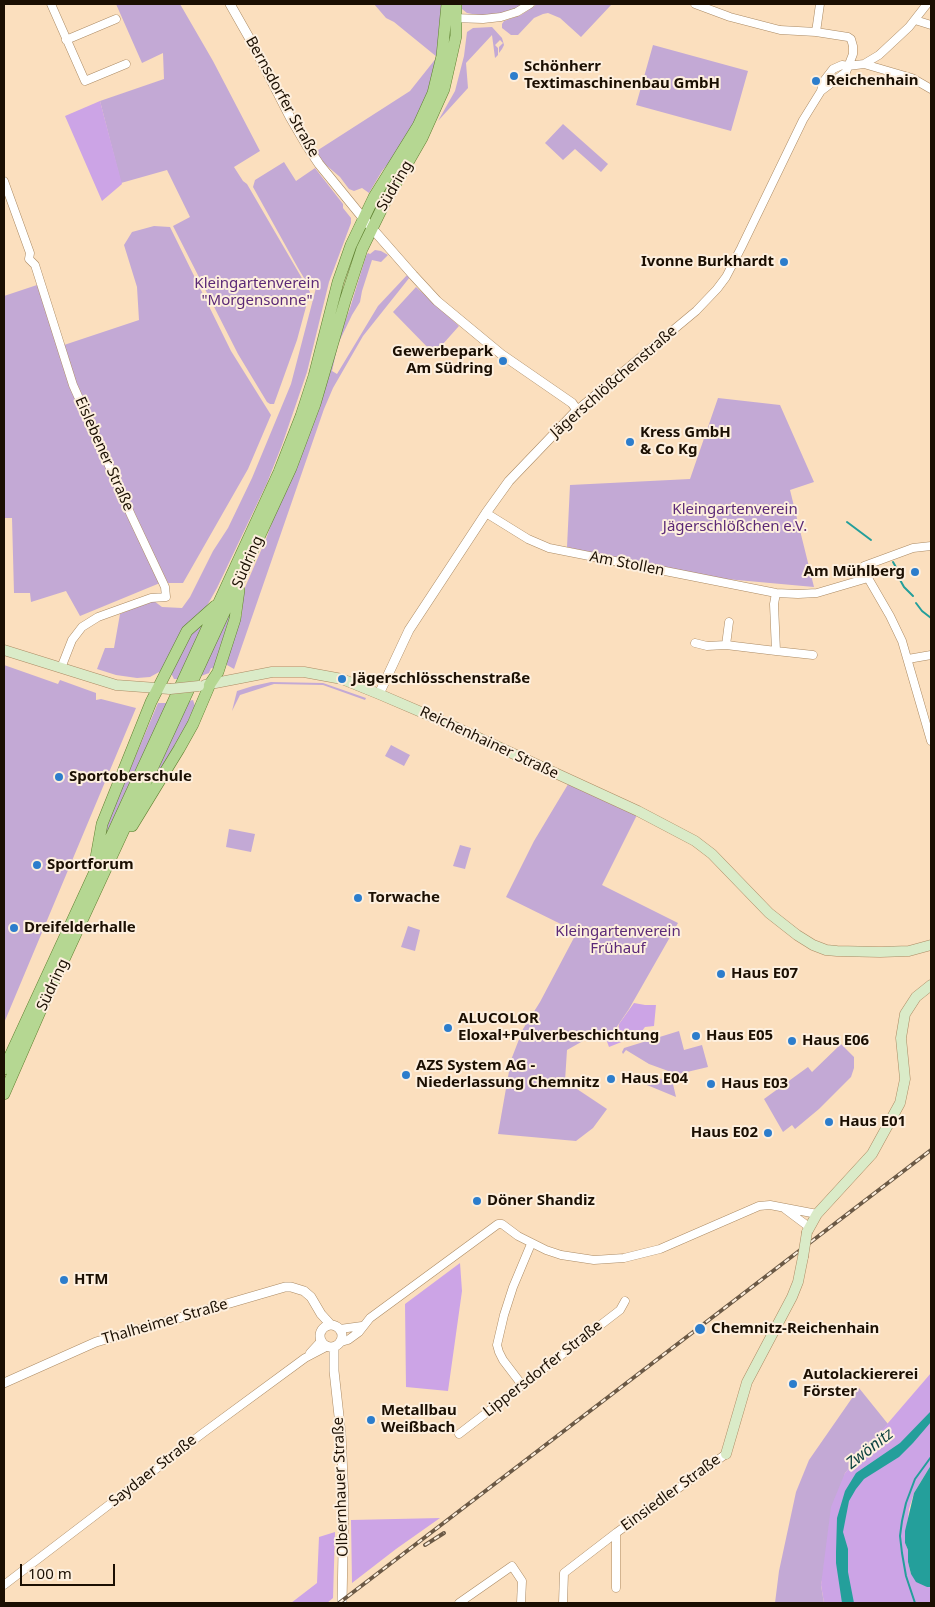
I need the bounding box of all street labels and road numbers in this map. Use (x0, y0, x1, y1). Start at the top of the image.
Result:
street label: Bernsdorfer Straße (241, 34, 323, 160)
street label: Südring (373, 158, 417, 214)
street label: Jägerschlößchenstraße (547, 322, 681, 442)
street label: Eislebener Straße (71, 394, 137, 514)
street label: Südring (229, 533, 267, 591)
street label: Am Stollen (588, 548, 666, 580)
street label: Reichenhainer Straße (417, 703, 561, 783)
street label: Südring (33, 956, 73, 1014)
street label: Thalheimer Straße (100, 1295, 230, 1349)
street label: Lippersdorfer Straße (480, 1317, 606, 1421)
street label: Olbernhauer Straße (330, 1417, 352, 1557)
street label: Saydaer Straße (106, 1431, 200, 1511)
street label: Einsiedler Straße (618, 1451, 724, 1535)

